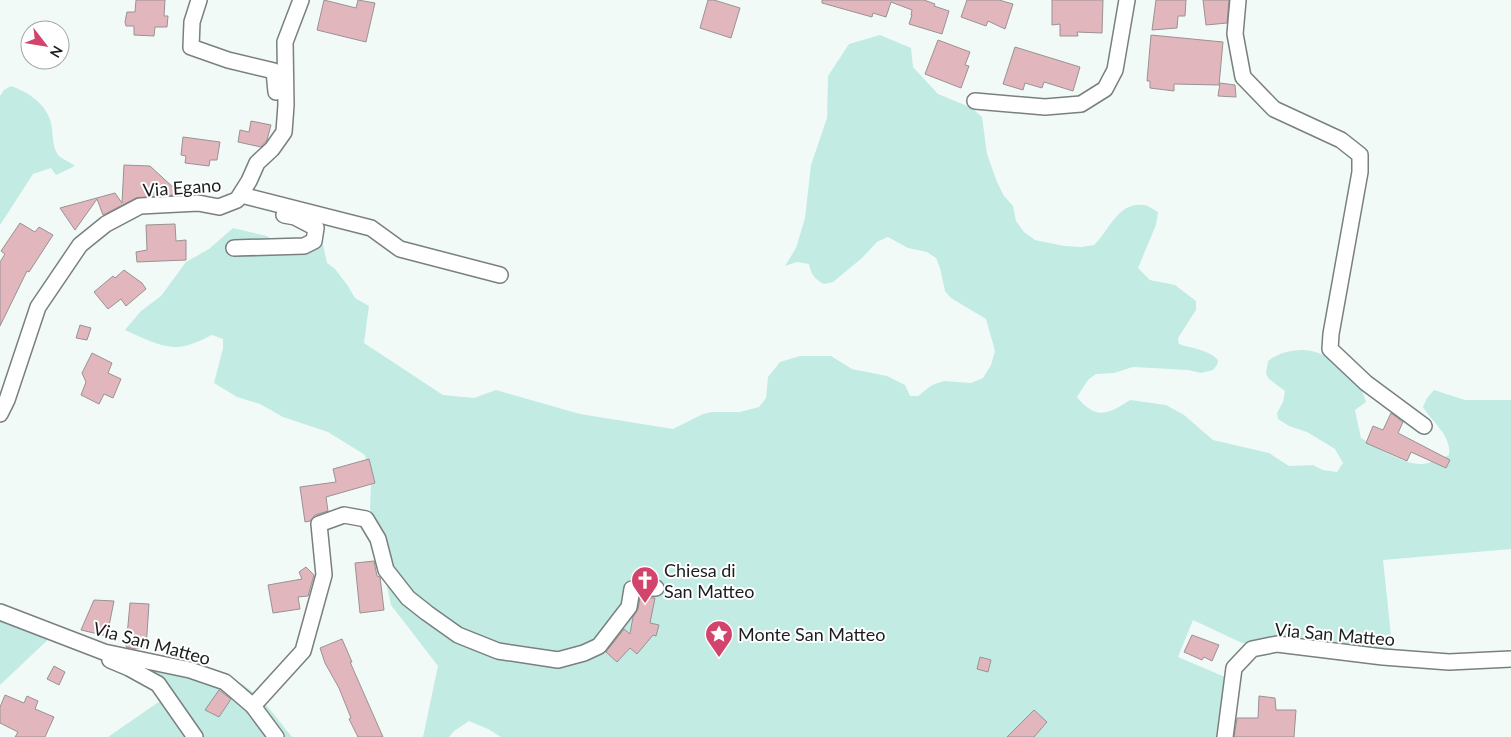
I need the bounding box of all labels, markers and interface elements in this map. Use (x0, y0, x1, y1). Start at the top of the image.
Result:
north arrow (20, 20, 70, 70)
text: N (47, 43, 67, 61)
street label: Via Egano (142, 173, 222, 201)
place label: Chiesa di San Matteo (664, 559, 754, 602)
church icon: Chiesa di San Matteo (630, 565, 660, 604)
street label: Via San Matteo (91, 617, 213, 669)
street label: Via San Matteo (1274, 618, 1396, 650)
place icon: Monte San Matteo (704, 619, 734, 658)
place label: Monte San Matteo (738, 623, 886, 645)

